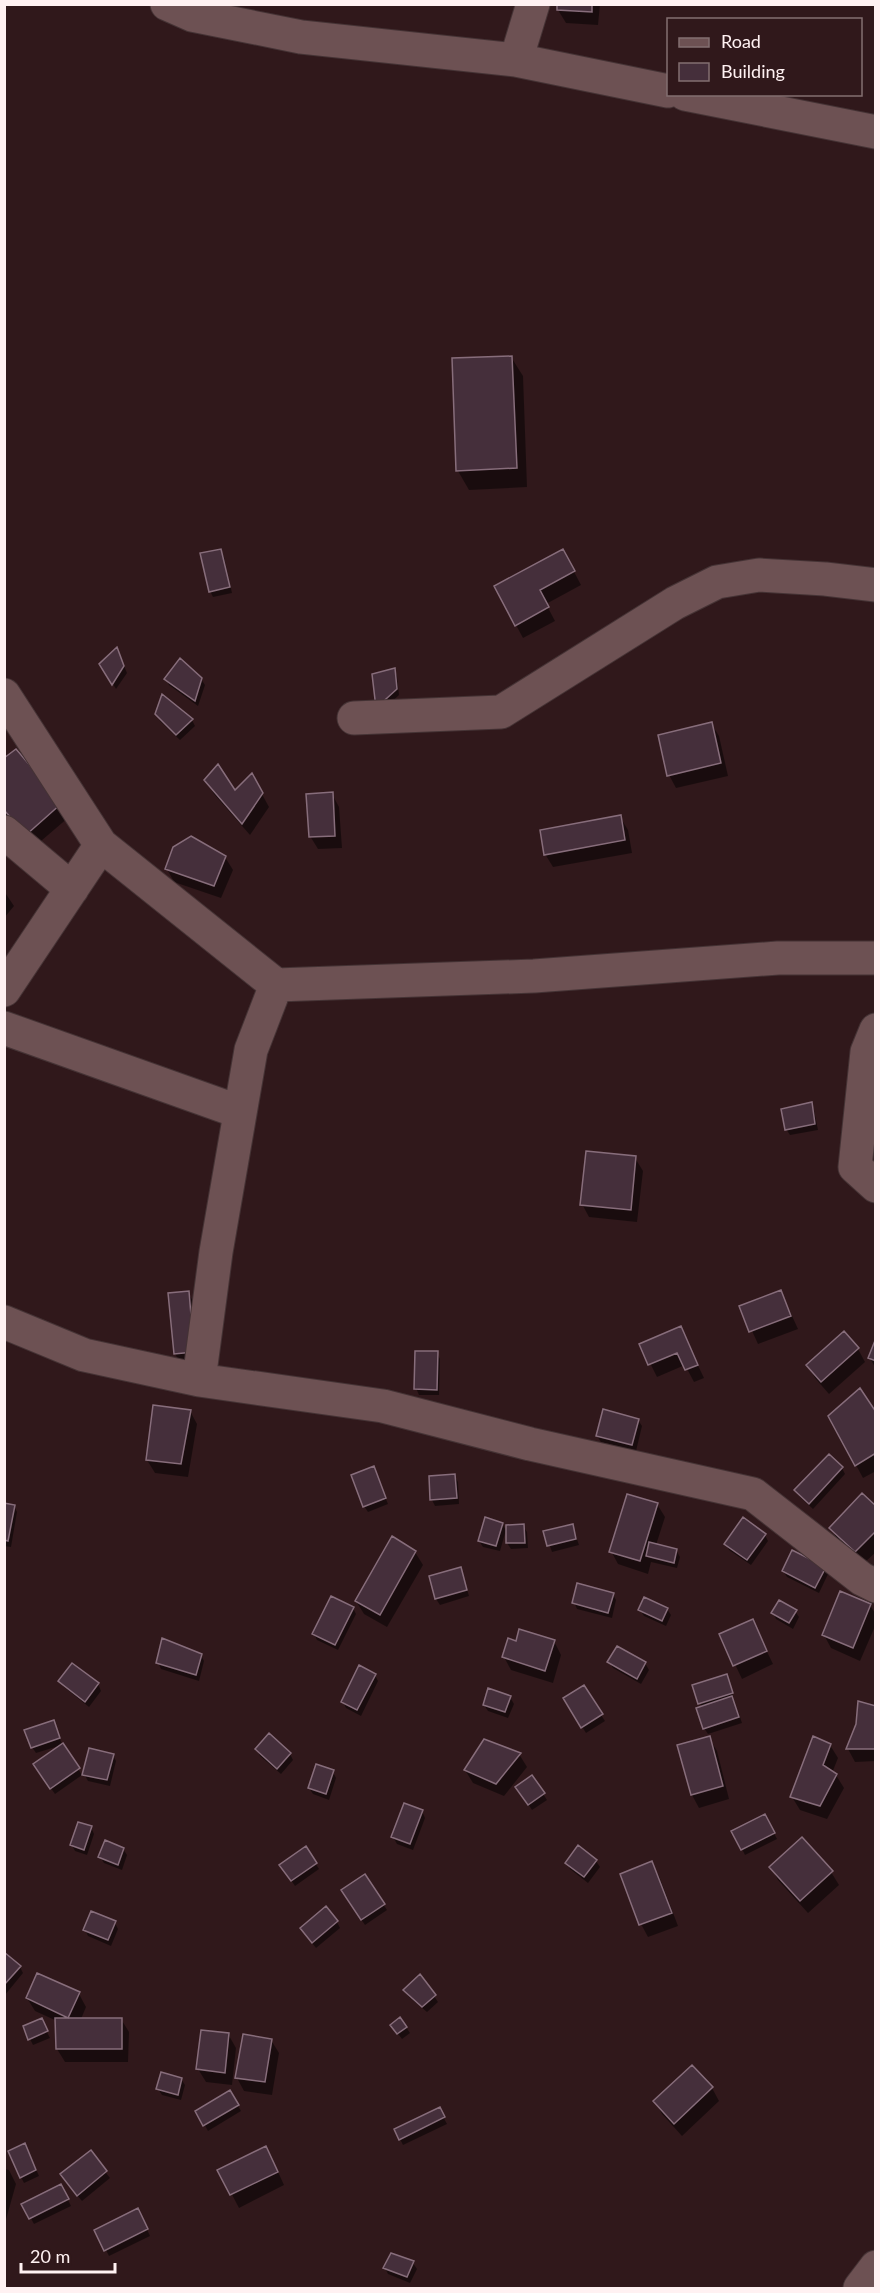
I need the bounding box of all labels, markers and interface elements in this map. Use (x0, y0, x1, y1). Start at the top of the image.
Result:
legend (667, 18, 862, 96)
text: Road (721, 30, 761, 52)
text: Building (721, 60, 785, 82)
scale bar (21, 2236, 116, 2274)
text: 20 m (30, 2245, 70, 2267)

